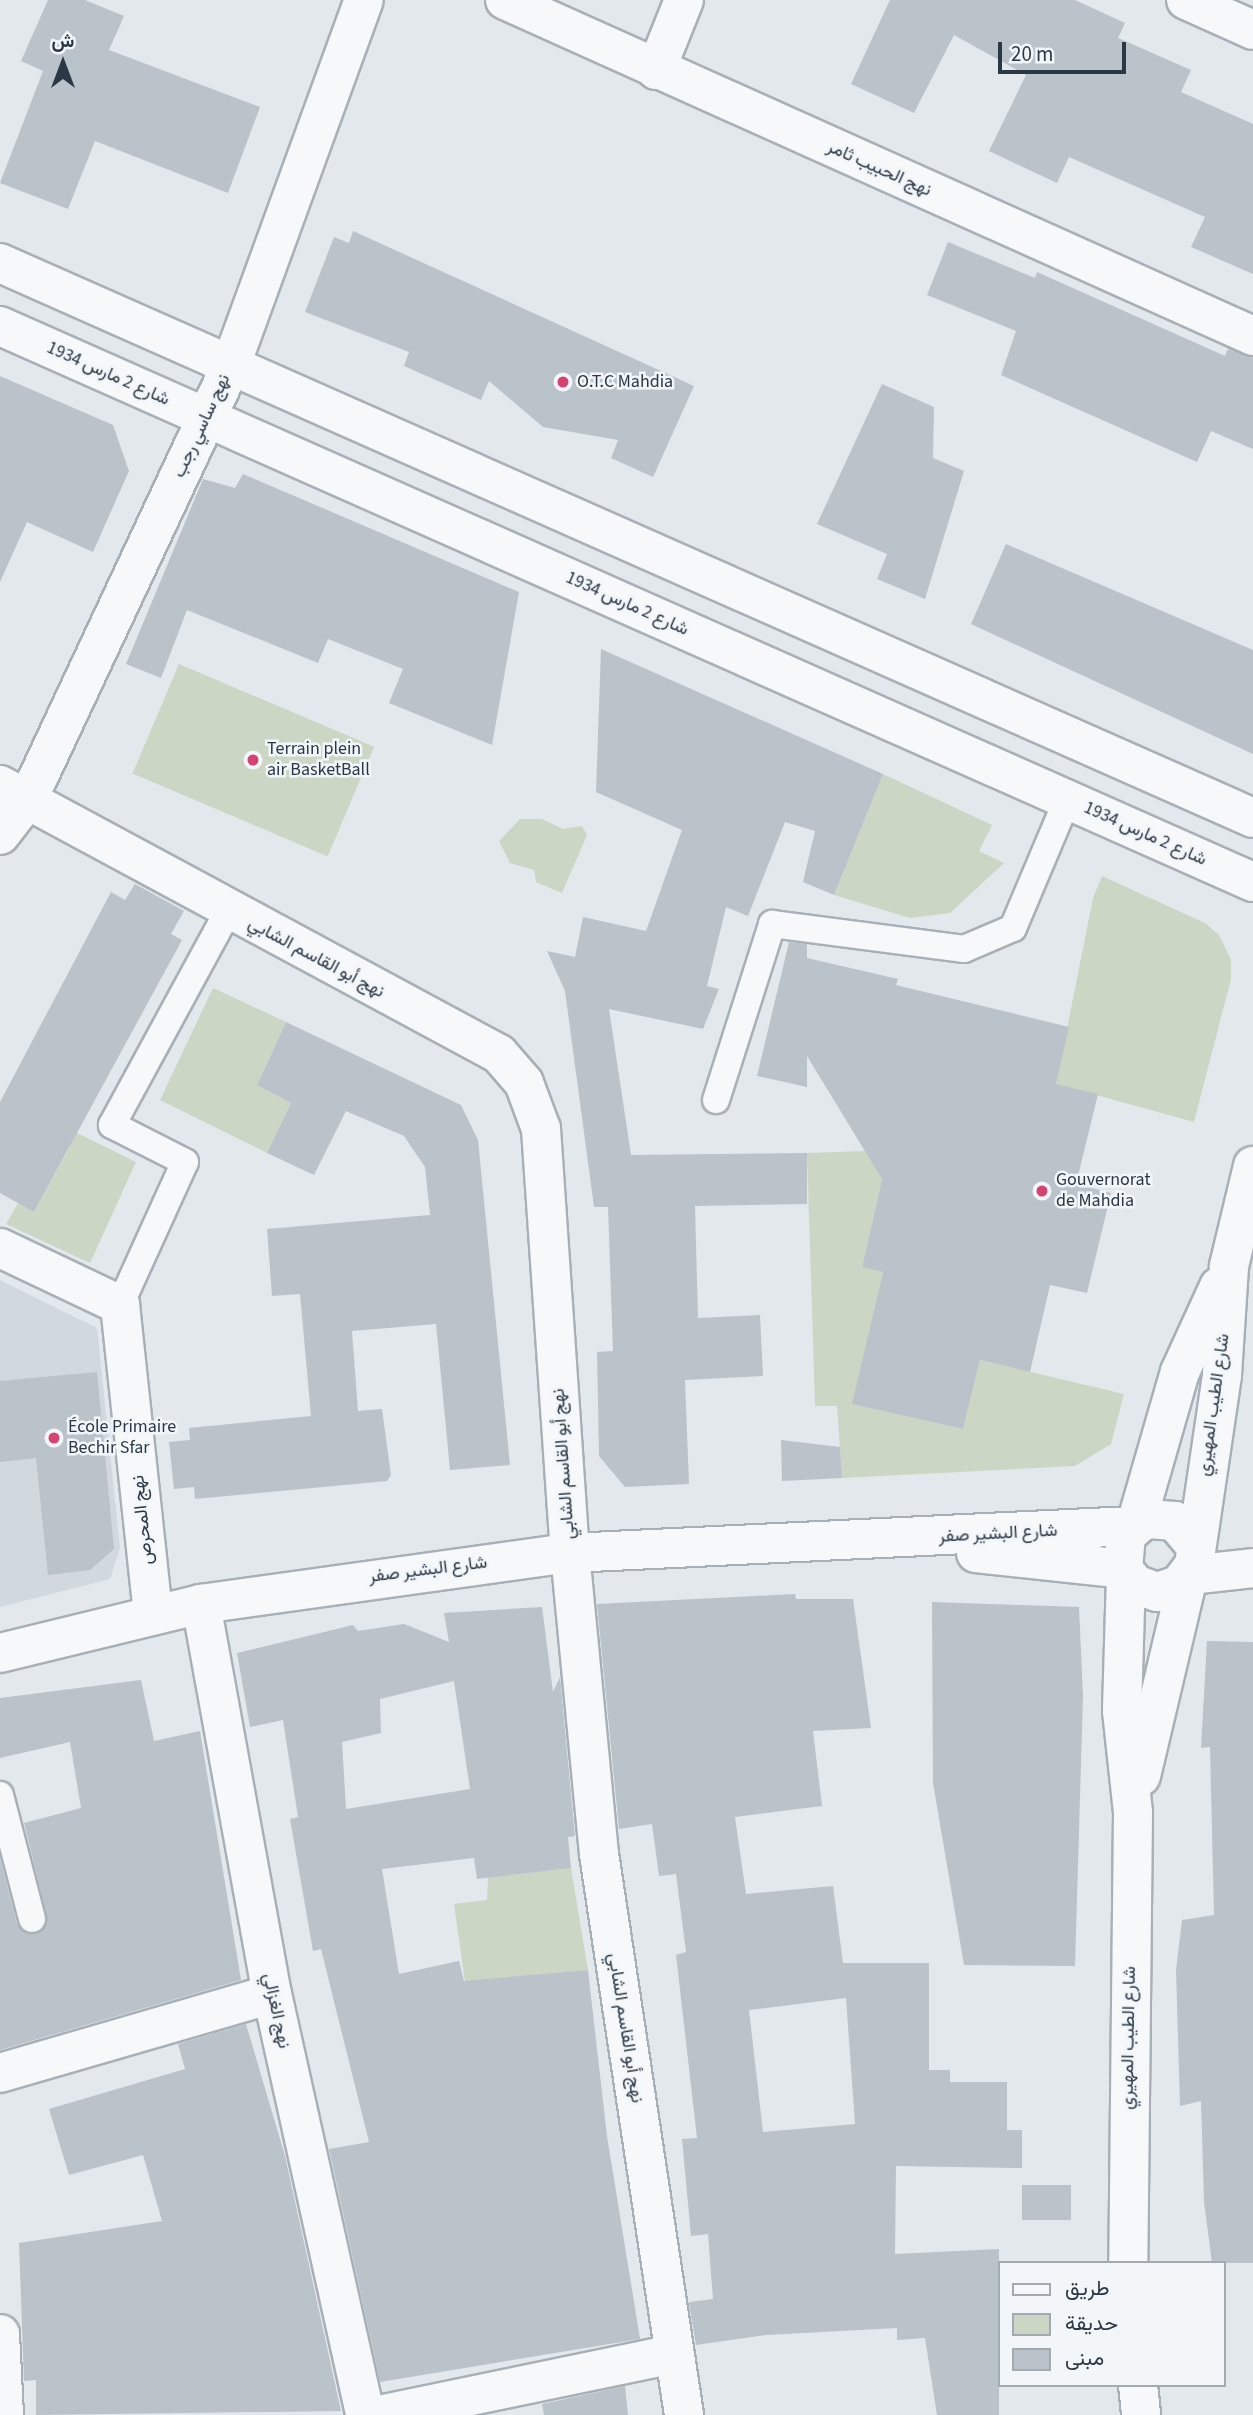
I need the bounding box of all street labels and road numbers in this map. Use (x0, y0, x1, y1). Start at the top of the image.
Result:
street label: نهج الحبيب ثامر (823, 136, 935, 202)
street label: شارع 2 مارس 1934 (43, 337, 173, 411)
street label: نهج ساسي رجب (169, 371, 235, 481)
street label: شارع 2 مارس 1934 (562, 567, 692, 641)
street label: شارع 2 مارس 1934 (1080, 797, 1210, 871)
street label: نهج أبو القاسم الشابي (244, 913, 388, 1003)
street label: شارع الطيب المهيري (1193, 1332, 1235, 1478)
street label: نهج أبو القاسم الشابي (548, 1388, 580, 1540)
street label: نهج المحرص (128, 1474, 158, 1566)
street label: شارع البشير صفر (938, 1520, 1058, 1548)
street label: شارع البشير صفر (367, 1552, 489, 1588)
street label: نهج أبو القاسم الشابي (602, 1952, 648, 2104)
street label: شارع الطيب المهيري (1117, 1966, 1141, 2110)
street label: نهج الغزالي (257, 1971, 295, 2051)

